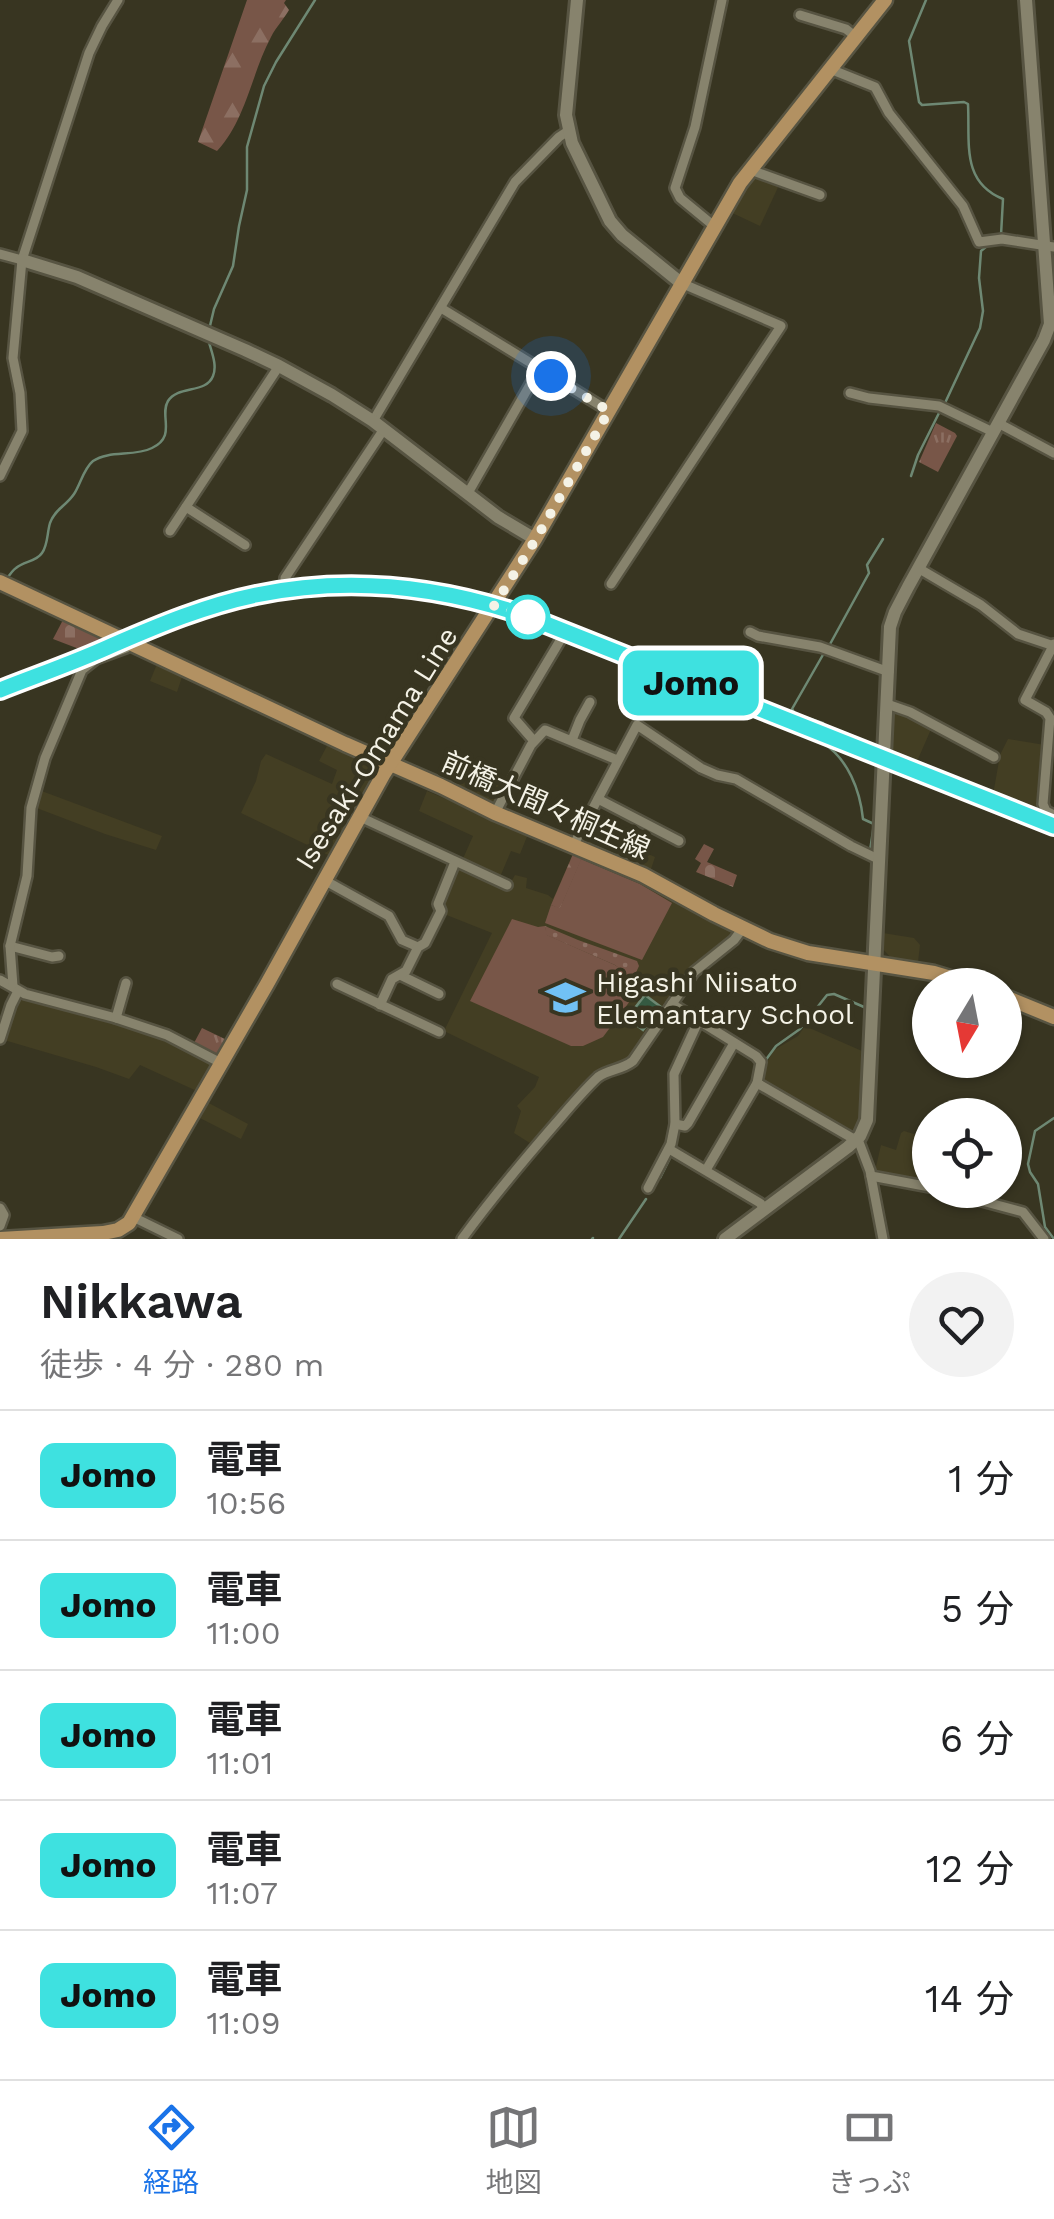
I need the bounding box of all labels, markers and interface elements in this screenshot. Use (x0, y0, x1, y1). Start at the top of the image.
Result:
your location (526, 351, 576, 401)
unlabelled marker (507, 596, 549, 638)
street label: Isesaki-Omama Line (288, 621, 465, 876)
line badge: Jomo (621, 650, 761, 716)
text: Jomo (643, 662, 739, 704)
street label: 前橋大間々桐生線 (437, 745, 655, 866)
place label: Higashi Niisato Elemantary School (596, 966, 854, 1031)
north arrow (912, 968, 1022, 1078)
map controls (912, 968, 1022, 1208)
school or university icon: Higashi Niisato Elemantary School (545, 977, 587, 1019)
button: locate (912, 1098, 1022, 1208)
button: heart (909, 1272, 1014, 1377)
text: Nikkawa (40, 1273, 243, 1330)
text: 徒歩 · 4 分 · 280 m (40, 1346, 324, 1384)
text: 電車 (206, 1438, 282, 1482)
text: Jomo (60, 1454, 156, 1496)
text: 1 分 (948, 1457, 1014, 1501)
text: 10:56 (206, 1484, 286, 1522)
text: 電車 (206, 1568, 282, 1612)
text: Jomo (60, 1584, 156, 1626)
text: 5 分 (941, 1587, 1014, 1631)
text: 11:00 (206, 1614, 281, 1652)
text: 電車 (206, 1698, 282, 1742)
text: Jomo (60, 1714, 156, 1756)
text: 6 分 (940, 1717, 1014, 1761)
text: 11:01 (206, 1744, 273, 1782)
text: 電車 (206, 1828, 282, 1872)
text: Jomo (60, 1844, 156, 1886)
text: 12 分 (926, 1847, 1014, 1891)
text: 11:07 (206, 1874, 278, 1912)
text: 電車 (206, 1958, 282, 2002)
text: Jomo (60, 1974, 156, 2016)
text: 14 分 (925, 1977, 1014, 2021)
text: 11:09 (206, 2004, 280, 2042)
tab: 経路 (143, 2100, 199, 2200)
tab: 地図 (486, 2100, 542, 2200)
tab: きっぷ (828, 2100, 911, 2200)

